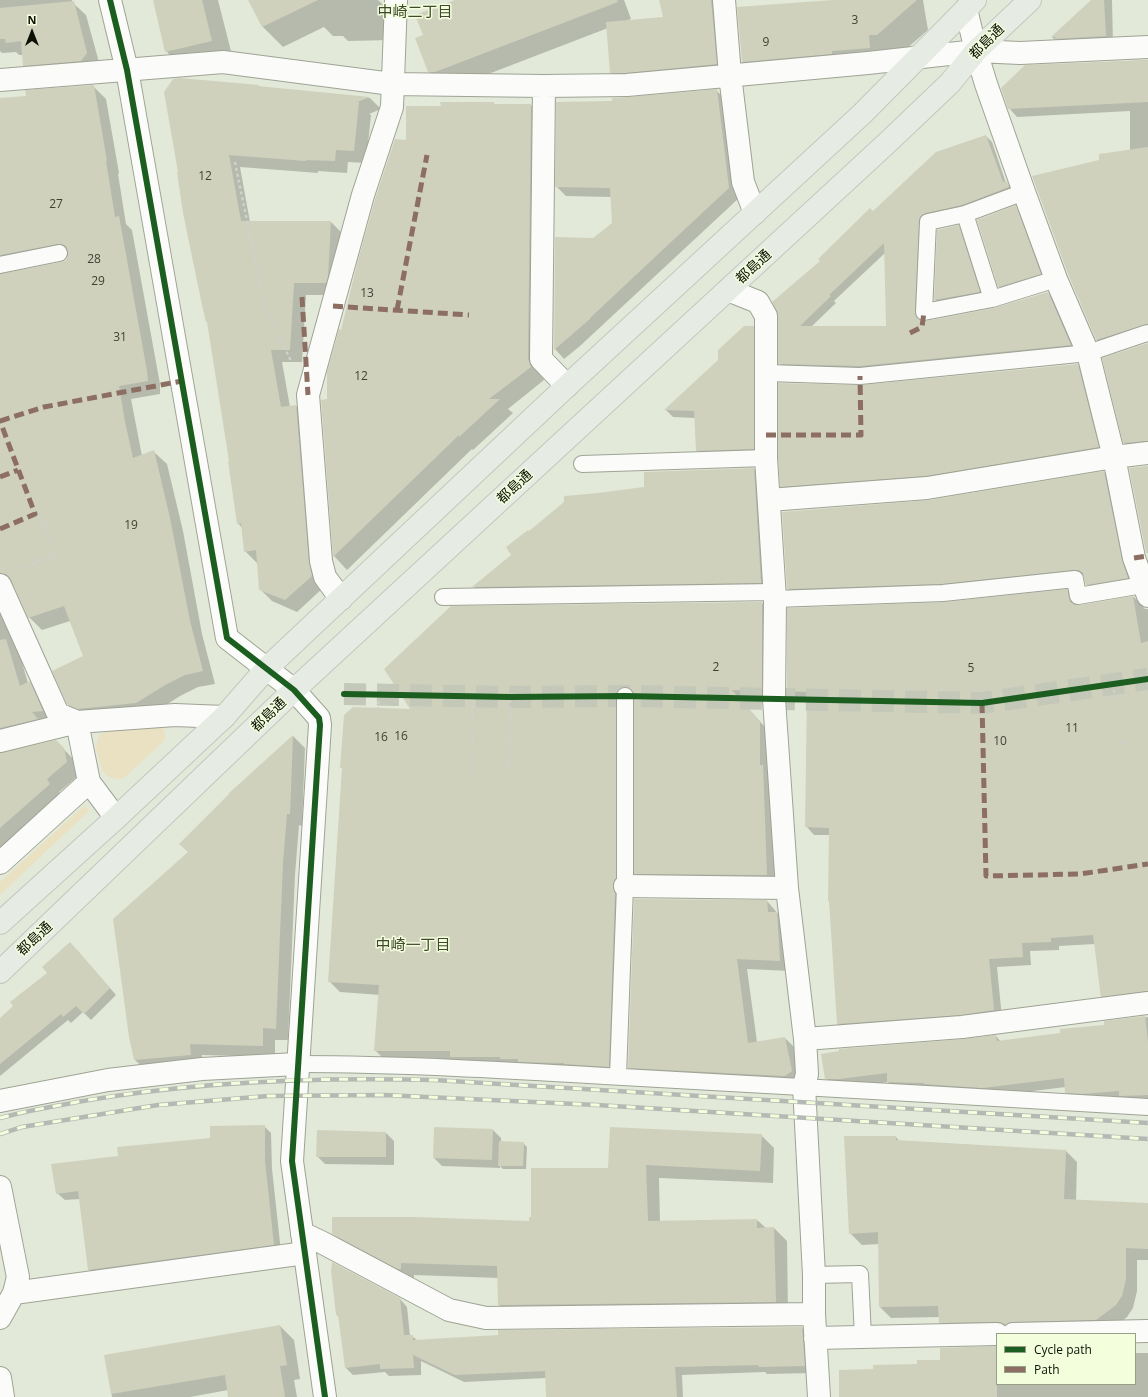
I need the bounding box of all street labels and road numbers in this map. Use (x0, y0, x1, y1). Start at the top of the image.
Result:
street label: 都島通 (966, 21, 1008, 63)
street label: 都島通 (733, 247, 775, 287)
street label: 都島通 (494, 467, 536, 507)
street label: 都島通 (248, 694, 290, 736)
street label: 都島通 (14, 919, 56, 959)

